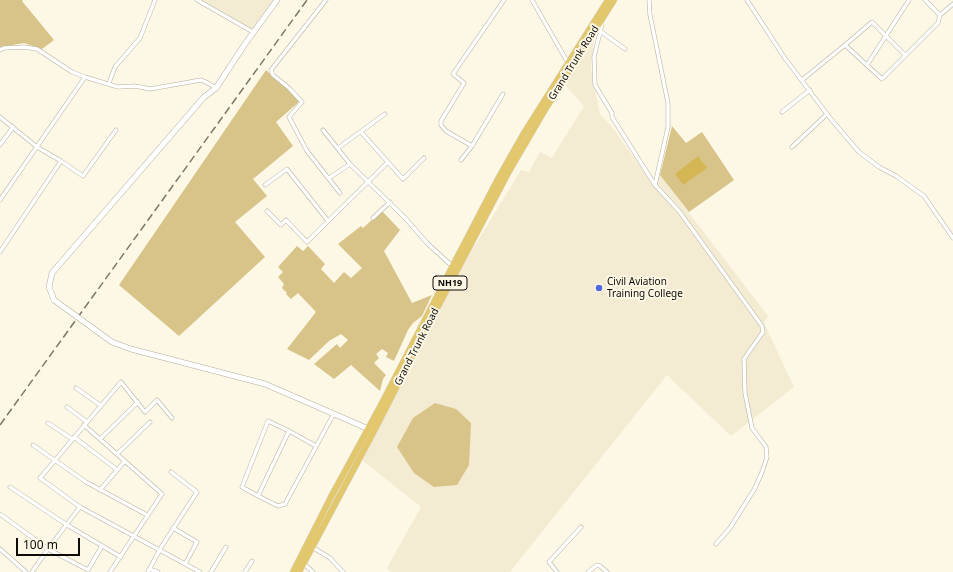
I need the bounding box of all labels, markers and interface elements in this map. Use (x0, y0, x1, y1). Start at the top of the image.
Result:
street label: Grand Trunk Road (546, 24, 602, 102)
road number: NH19 (433, 276, 467, 290)
place label: Civil Aviation Training College (607, 276, 683, 300)
marker: Civil Aviation Training College (594, 283, 604, 293)
street label: Grand Trunk Road (392, 306, 442, 388)
scale bar (18, 530, 82, 556)
text: 100 m (23, 536, 58, 553)

